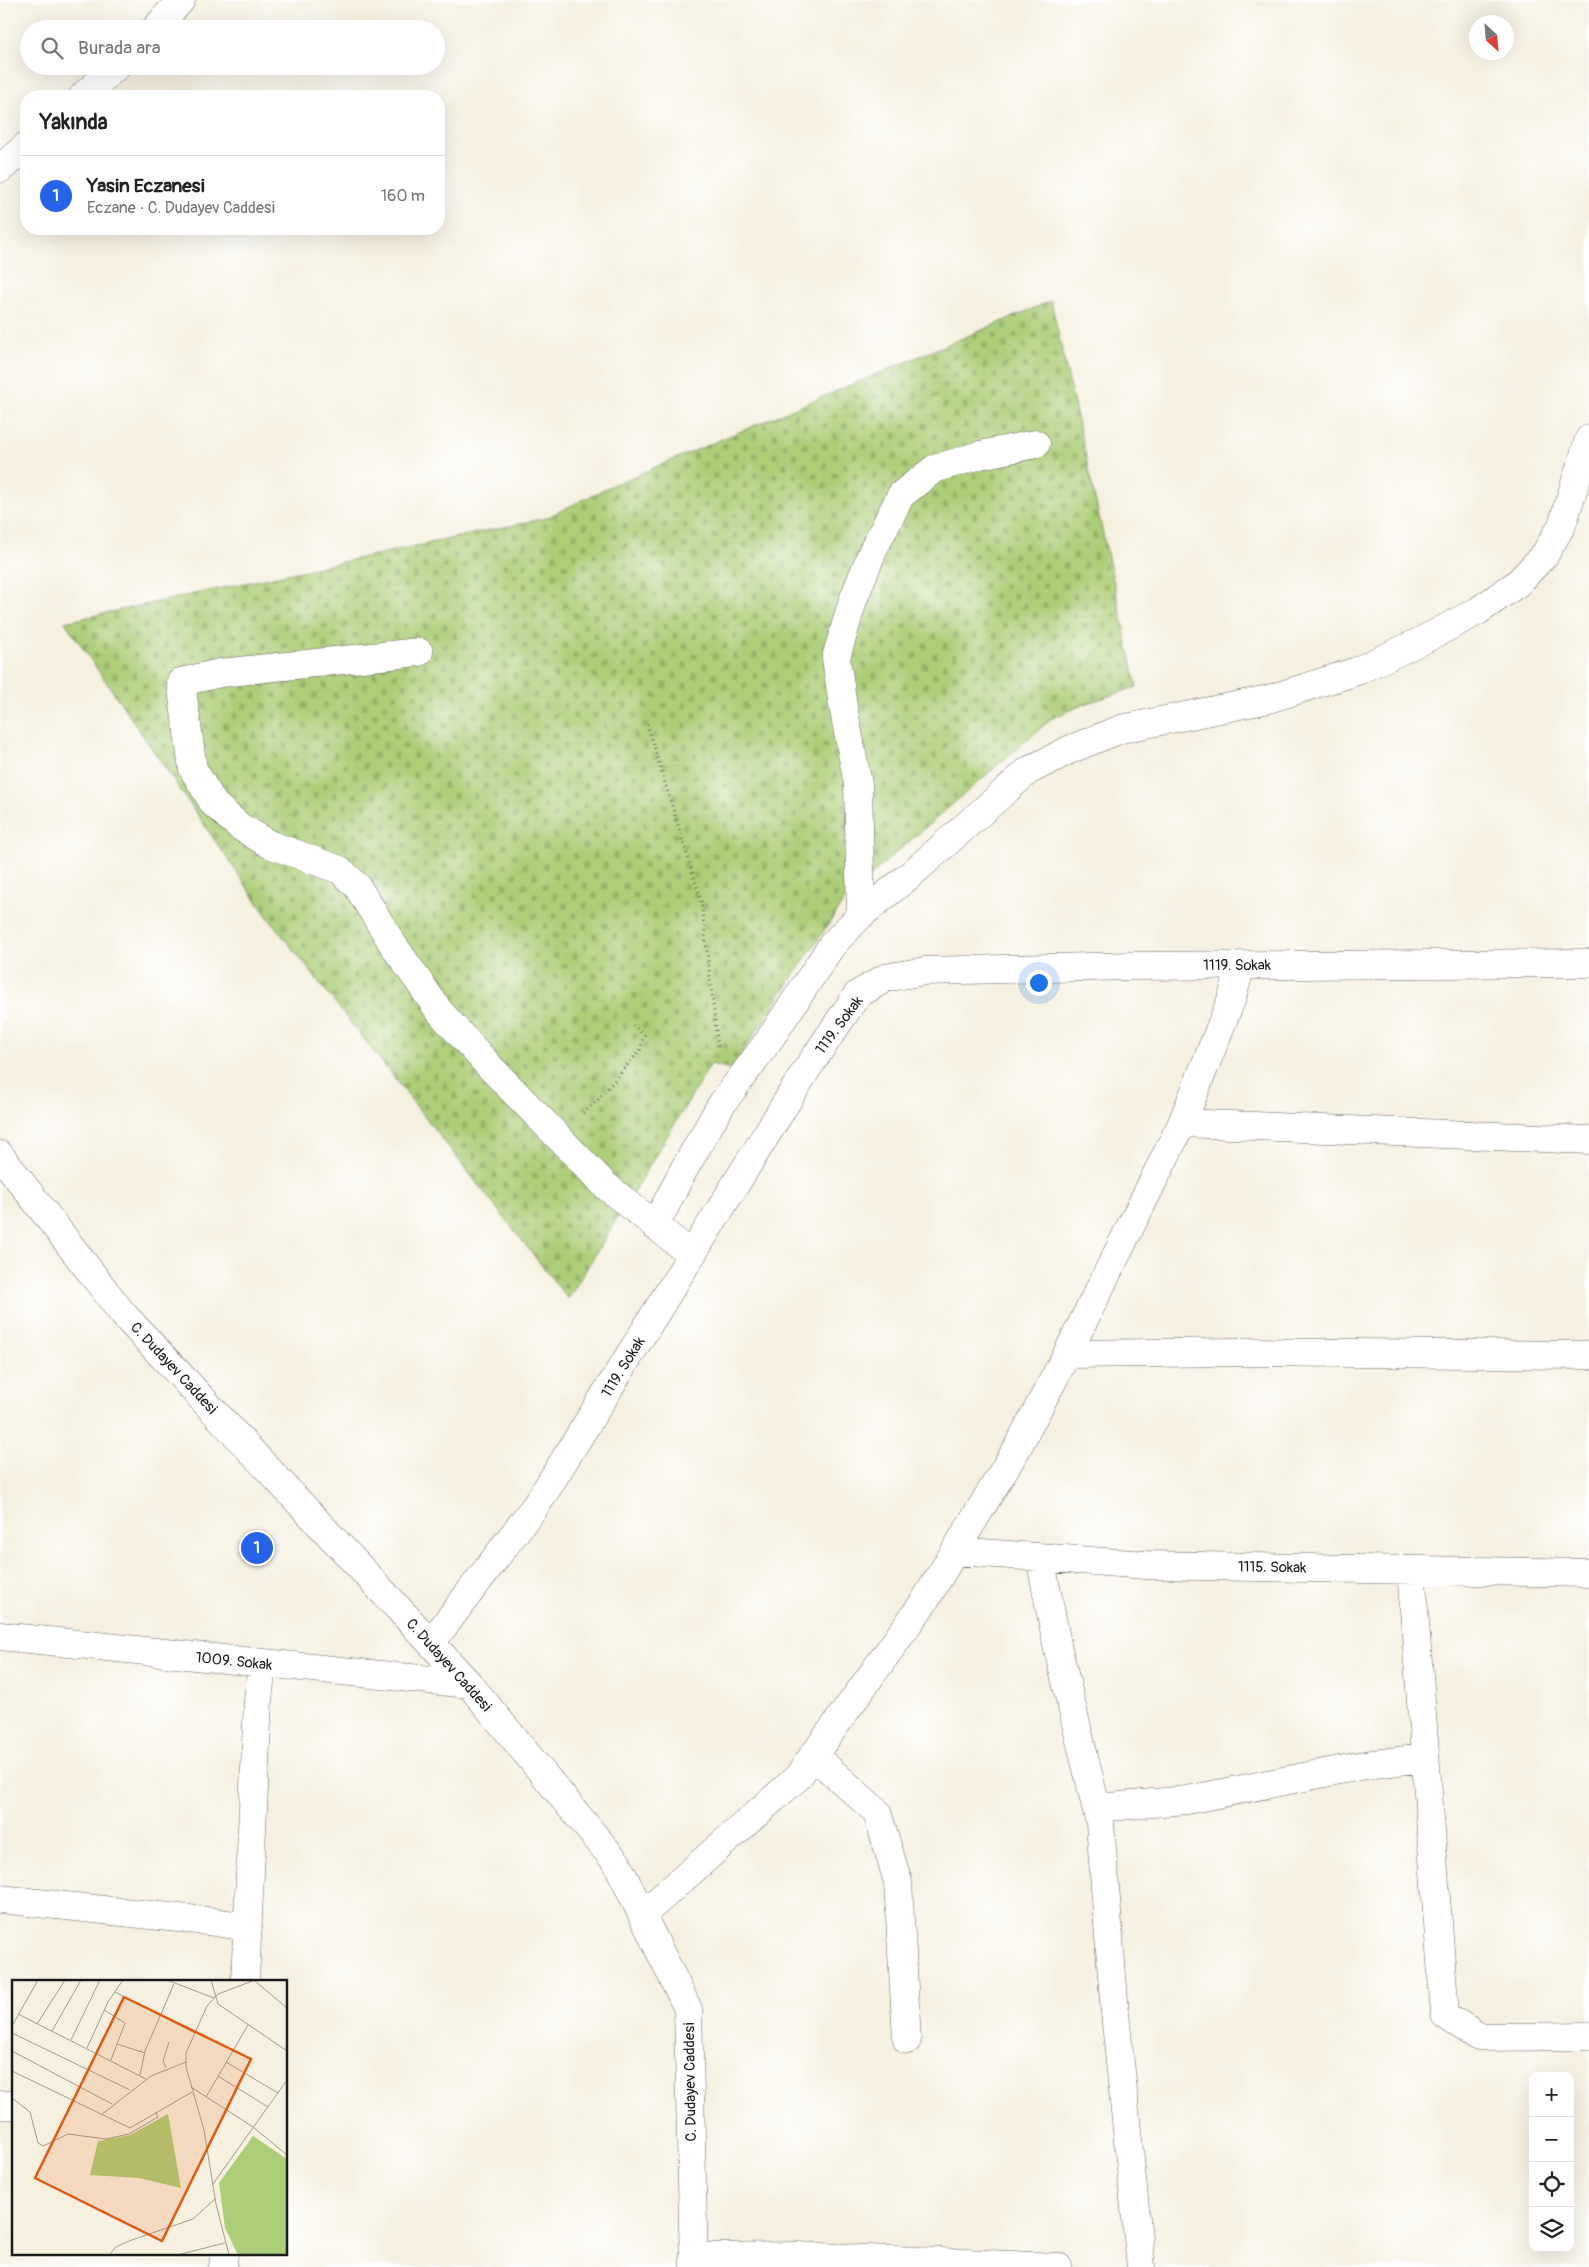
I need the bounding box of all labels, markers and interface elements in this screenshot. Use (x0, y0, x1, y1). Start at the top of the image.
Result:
north arrow (1469, 15, 1514, 60)
search box (20, 20, 445, 75)
icon: search (38, 34, 66, 62)
text: Burada ara (78, 36, 161, 60)
text: Yakında (40, 109, 107, 136)
text: Yasin Eczanesi (87, 174, 205, 198)
text: 1 (53, 186, 59, 206)
text: 160 m (381, 186, 425, 206)
text: Eczane · C. Dudayev Caddesi (87, 198, 275, 218)
street label: 1119. Sokak (1203, 956, 1272, 975)
your location (1026, 970, 1052, 996)
street label: 1119. Sokak (811, 992, 868, 1058)
street label: C. Dudayev Caddesi (126, 1318, 221, 1418)
street label: 1119. Sokak (597, 1333, 650, 1401)
pin: 1 (241, 1529, 273, 1567)
street label: 1115. Sokak (1238, 1557, 1307, 1578)
street label: C. Dudayev Caddesi (402, 1615, 496, 1716)
street label: 1009. Sokak (195, 1648, 274, 1675)
inset map (12, 1980, 288, 2254)
street label: C. Dudayev Caddesi (680, 2022, 701, 2142)
map controls (1529, 2072, 1574, 2252)
button: + (1529, 2072, 1574, 2117)
button: − (1529, 2117, 1574, 2162)
button: locate (1529, 2162, 1574, 2207)
button: layers (1529, 2207, 1574, 2252)

